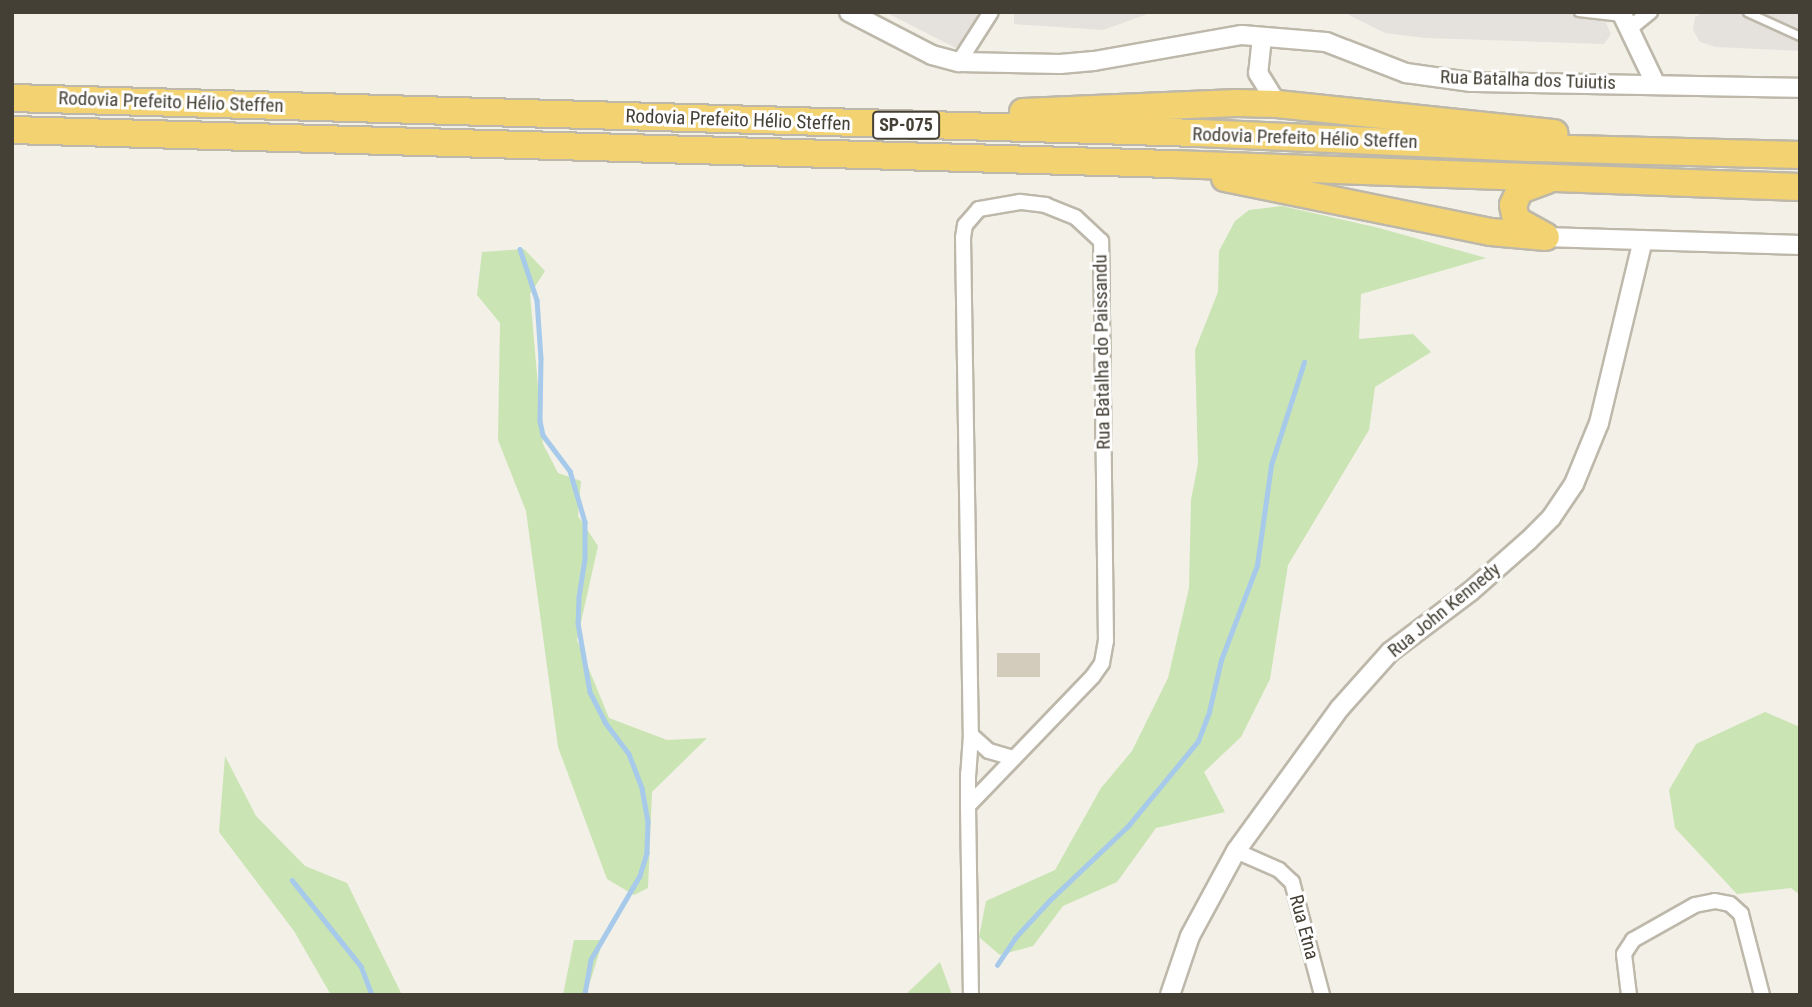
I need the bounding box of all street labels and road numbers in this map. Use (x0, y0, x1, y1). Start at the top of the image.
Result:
street label: Rua Batalha dos Tuiutis (1440, 66, 1616, 94)
street label: Rodovia Prefeito Hélio Steffen (58, 87, 284, 117)
street label: Rodovia Prefeito Hélio Steffen (625, 105, 851, 135)
road number: SP-075 (871, 110, 941, 140)
street label: Rodovia Prefeito Hélio Steffen (1192, 123, 1418, 153)
street label: Rua Batalha do Paissandu (1089, 254, 1115, 450)
street label: Rua John Kennedy (1383, 558, 1505, 662)
street label: Rua Etna (1284, 892, 1324, 962)

